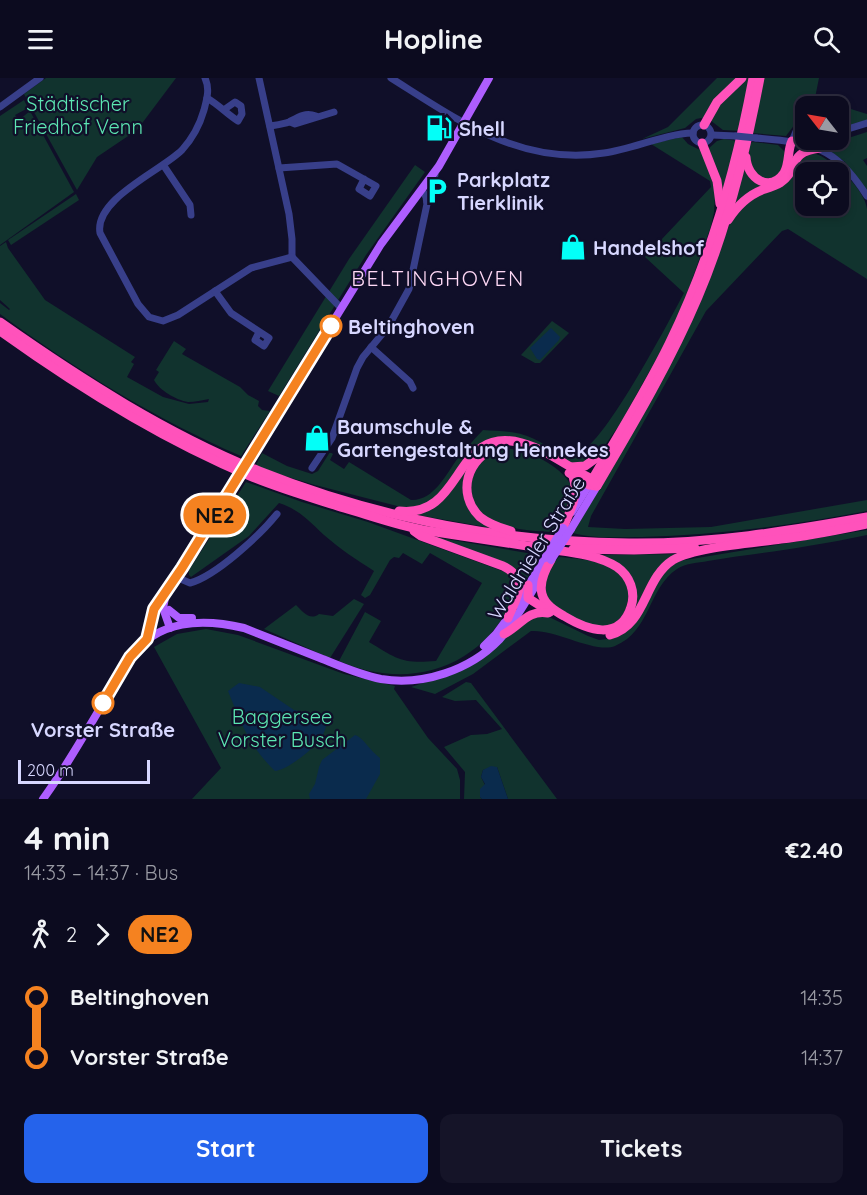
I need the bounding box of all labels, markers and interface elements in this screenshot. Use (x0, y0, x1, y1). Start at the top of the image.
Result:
text: Hopline (384, 22, 483, 56)
icon: menu (24, 23, 57, 56)
icon: search (810, 23, 843, 56)
park label: Städtischer Friedhof Venn (13, 91, 143, 139)
north arrow (795, 96, 849, 150)
map controls (795, 96, 849, 216)
fuel station icon: Shell (424, 113, 454, 143)
place label: Shell (459, 116, 505, 141)
button: locate (795, 162, 849, 216)
place label: Parkplatz Tierklinik (457, 167, 550, 215)
parking icon: Parkplatz Tierklinik (422, 176, 452, 206)
shop icon: Handelshof (558, 232, 588, 262)
place label: Handelshof (593, 235, 704, 260)
district label: BELTINGHOVEN (351, 265, 525, 291)
place label: Beltinghoven (348, 314, 475, 339)
marker: Beltinghoven (320, 315, 342, 337)
place label: Baumschule & Gartengestaltung Hennekes (337, 414, 609, 462)
shop icon: Baumschule & Gartengestaltung Hennekes (302, 423, 332, 453)
street label: Waldnieler Straße (482, 471, 590, 625)
line badge: NE2 (180, 496, 250, 534)
text: NE2 (195, 502, 235, 528)
marker: Vorster Straße (92, 692, 114, 714)
park label: Baggersee Vorster Busch (218, 704, 346, 752)
place label: Vorster Straße (31, 717, 175, 742)
scale bar (18, 757, 150, 784)
text: 200 m (27, 760, 74, 780)
text: 4 min (24, 817, 111, 858)
text: €2.40 (785, 836, 843, 864)
text: 14:33 – 14:37 · Bus (24, 860, 178, 885)
icon: walk (24, 918, 57, 951)
icon: forward (86, 918, 119, 951)
text: NE2 (140, 921, 180, 947)
text: 2 (66, 922, 77, 947)
text: Beltinghoven (70, 983, 209, 1011)
text: 14:35 (800, 985, 843, 1010)
text: Vorster Straße (70, 1043, 229, 1071)
text: 14:37 (801, 1045, 843, 1070)
button: Start (24, 1114, 428, 1183)
button: Tickets (440, 1114, 843, 1183)

